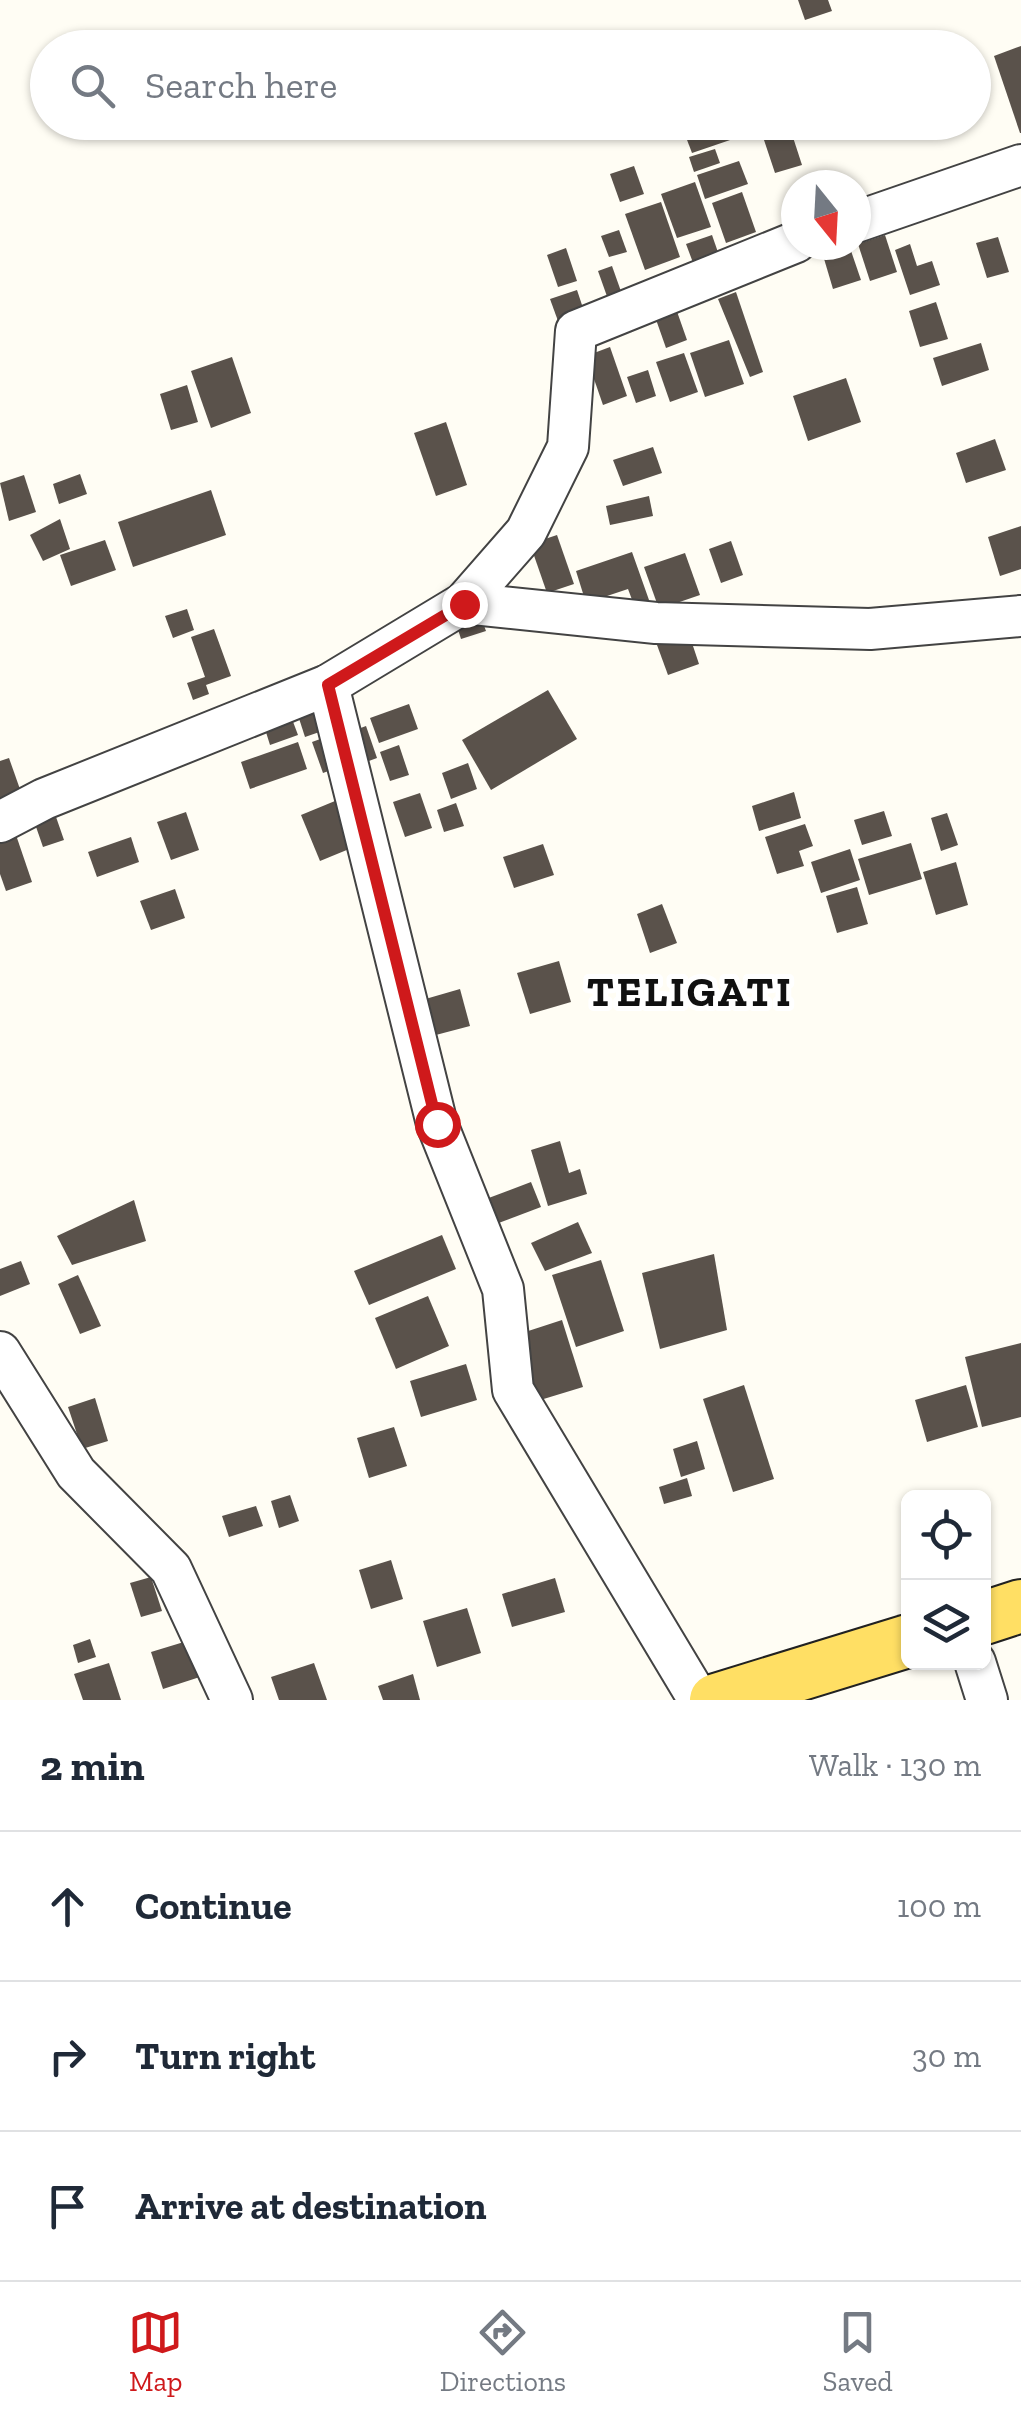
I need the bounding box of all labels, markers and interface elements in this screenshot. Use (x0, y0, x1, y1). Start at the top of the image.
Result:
search box (30, 30, 991, 140)
icon: search (65, 58, 120, 113)
text: Search here (145, 62, 337, 108)
north arrow (781, 170, 871, 260)
route end (442, 582, 488, 628)
district label: TELIGATI (587, 966, 793, 1017)
route start (415, 1102, 461, 1148)
map controls (901, 1490, 991, 1670)
button: locate (901, 1490, 991, 1580)
button: layers (901, 1580, 991, 1670)
text: 2 min (40, 1740, 145, 1791)
text: Walk · 130 m (809, 1746, 981, 1784)
icon: ahead (40, 1879, 95, 1934)
text: Continue (135, 1883, 292, 1929)
text: 100 m (897, 1887, 981, 1925)
icon: right (40, 2029, 95, 2084)
text: Turn right (135, 2033, 315, 2079)
text: 30 m (912, 2037, 981, 2075)
icon: arrive (40, 2179, 95, 2234)
text: Arrive at destination (135, 2183, 486, 2229)
tab: Map (128, 2305, 183, 2398)
tab: Directions (440, 2305, 566, 2398)
tab: Saved (823, 2305, 893, 2398)

